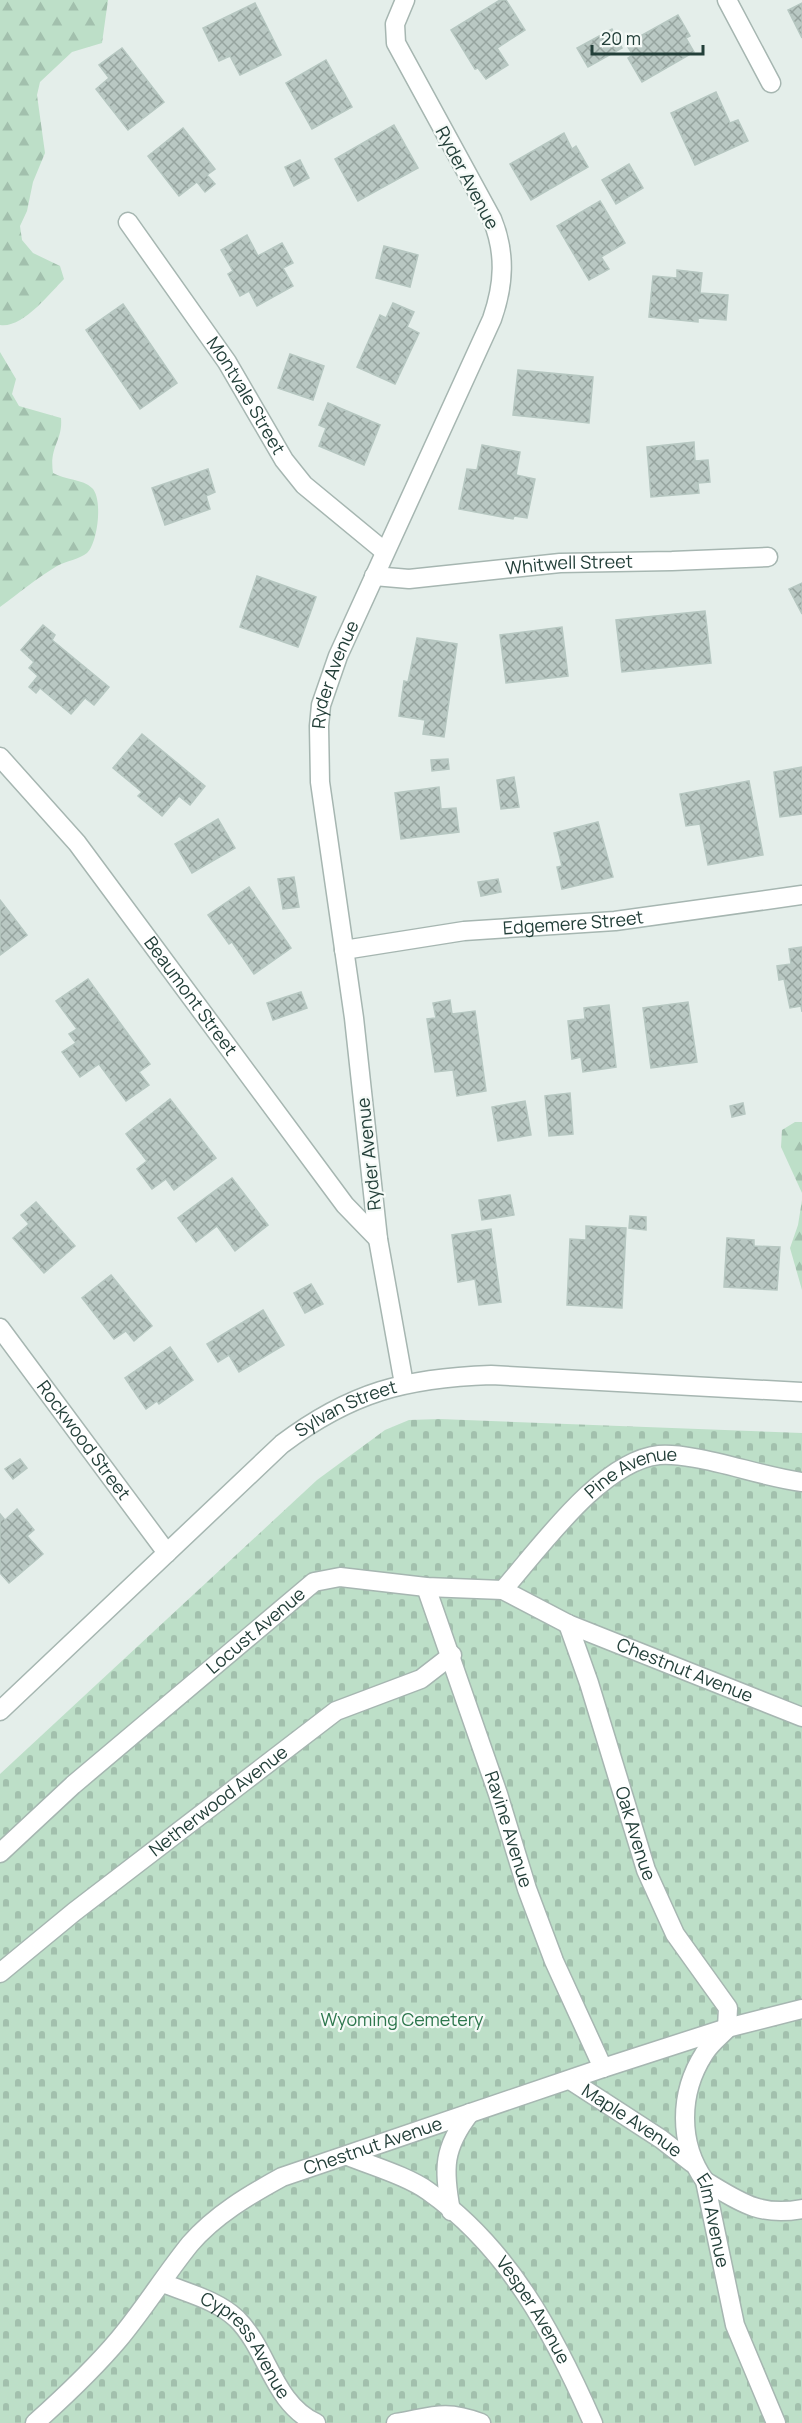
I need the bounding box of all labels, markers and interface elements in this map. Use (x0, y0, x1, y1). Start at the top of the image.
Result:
scale bar (592, 18, 703, 56)
text: 20 m (601, 26, 641, 50)
street label: Ryder Avenue (431, 122, 505, 233)
street label: Montvale Street (202, 331, 291, 459)
street label: Whitwell Street (504, 549, 633, 580)
street label: Ryder Avenue (306, 616, 364, 730)
street label: Edgemere Street (502, 904, 645, 939)
street label: Beaumont Street (139, 931, 243, 1060)
street label: Ryder Avenue (350, 1096, 386, 1212)
street label: Sylvan Street (290, 1374, 399, 1442)
street label: Rockwood Street (32, 1375, 136, 1504)
street label: Pine Avenue (579, 1442, 678, 1503)
street label: Locust Avenue (201, 1581, 310, 1679)
street label: Chestnut Avenue (613, 1632, 757, 1707)
street label: Netherwood Avenue (144, 1740, 292, 1861)
street label: Ravine Avenue (480, 1767, 539, 1890)
street label: Oak Avenue (610, 1783, 662, 1884)
park label: Wyoming Cemetery (320, 2007, 484, 2031)
street label: Maple Avenue (578, 2078, 688, 2162)
street label: Chestnut Avenue (300, 2111, 445, 2180)
street label: Elm Avenue (692, 2168, 736, 2270)
street label: Vesper Avenue (491, 2251, 577, 2368)
street label: Cypress Avenue (197, 2286, 296, 2403)

